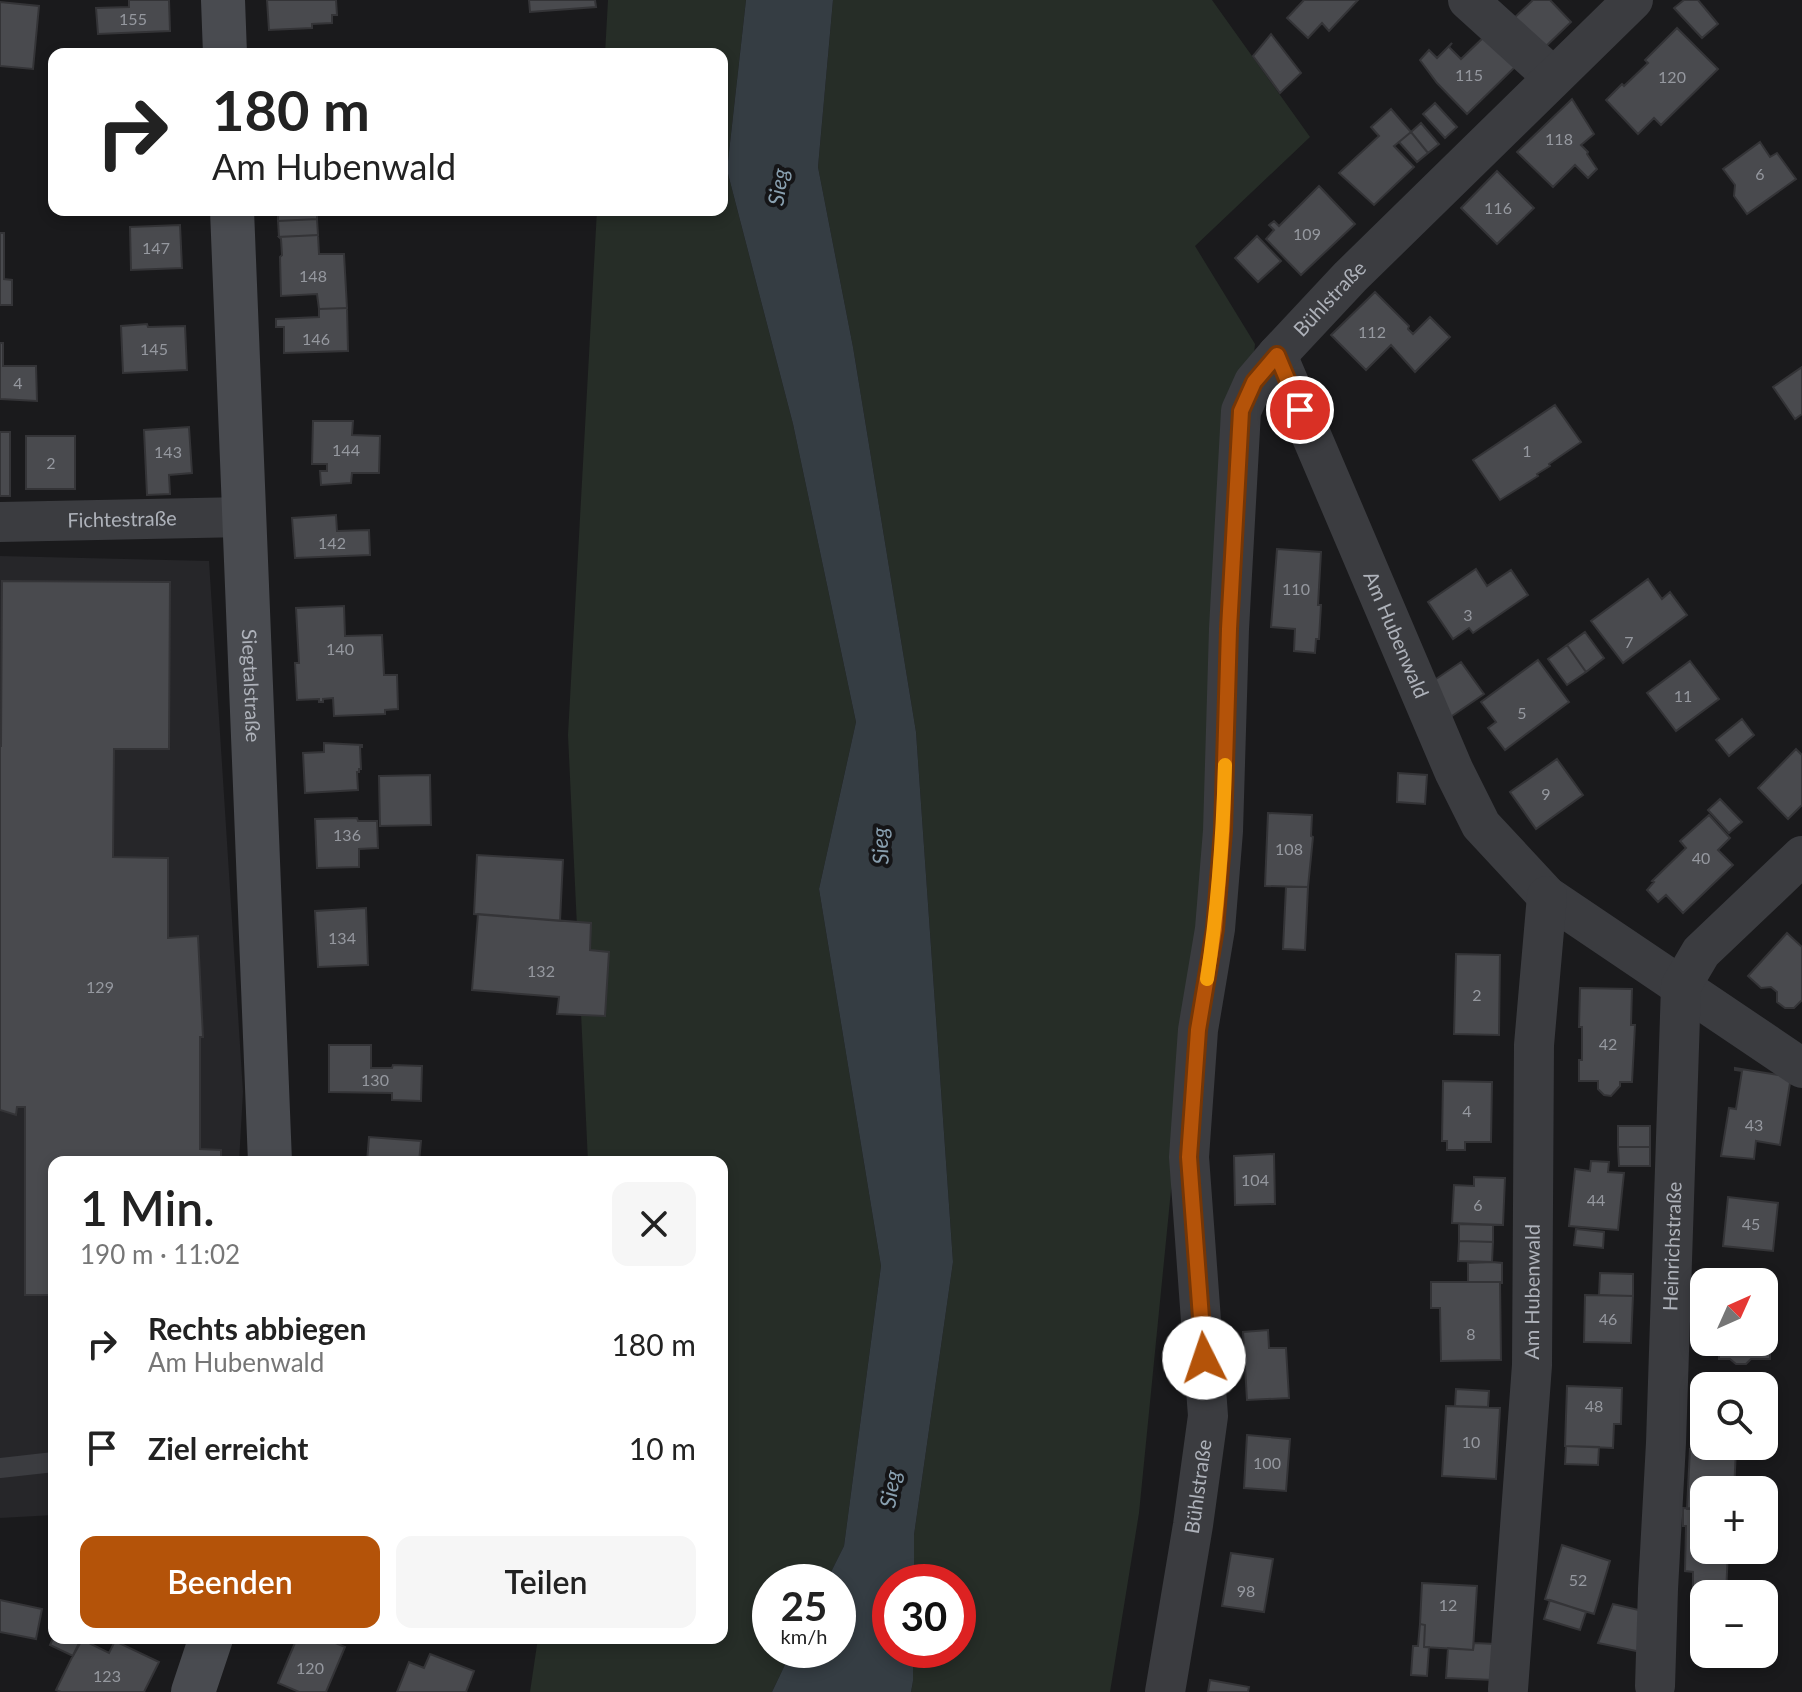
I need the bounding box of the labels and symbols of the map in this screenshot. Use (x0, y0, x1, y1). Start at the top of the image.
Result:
house number: 155 (119, 9, 147, 28)
house number: 115 (1455, 65, 1483, 84)
house number: 120 (1658, 67, 1686, 86)
house number: 118 (1545, 129, 1573, 148)
house number: 6 (1755, 164, 1765, 183)
water label: Sieg (762, 166, 794, 207)
house number: 116 (1484, 198, 1512, 217)
house number: 109 (1293, 224, 1321, 243)
house number: 147 (142, 238, 170, 257)
street label: Bühlstraße (1288, 255, 1370, 341)
house number: 148 (299, 266, 327, 285)
house number: 112 (1358, 322, 1386, 341)
house number: 146 (302, 329, 330, 348)
house number: 145 (140, 339, 168, 358)
house number: 4 (13, 373, 23, 392)
pin (1266, 376, 1334, 444)
house number: 144 (332, 440, 360, 459)
house number: 1 (1522, 441, 1532, 460)
house number: 143 (154, 442, 182, 461)
house number: 2 (46, 453, 56, 472)
street label: Fichtestraße (67, 505, 177, 532)
house number: 142 (318, 533, 346, 552)
street label: Am Hubenwald (1359, 567, 1435, 701)
house number: 110 (1282, 579, 1310, 598)
house number: 3 (1463, 605, 1473, 624)
street label: Siegtalstraße (238, 628, 266, 743)
house number: 7 (1624, 632, 1634, 651)
house number: 140 (326, 639, 354, 658)
house number: 11 (1674, 686, 1692, 705)
house number: 5 (1517, 703, 1527, 722)
house number: 9 (1541, 784, 1551, 803)
house number: 136 (333, 825, 361, 844)
water label: Sieg (865, 827, 894, 865)
house number: 108 (1275, 839, 1303, 858)
house number: 40 (1692, 848, 1710, 867)
house number: 134 (328, 928, 356, 947)
house number: 132 (527, 961, 555, 980)
house number: 129 (86, 977, 114, 996)
house number: 2 (1472, 985, 1482, 1004)
house number: 42 (1599, 1034, 1617, 1053)
house number: 130 (361, 1070, 389, 1089)
house number: 4 (1462, 1101, 1472, 1120)
house number: 43 (1745, 1115, 1763, 1134)
house number: 104 (1241, 1170, 1269, 1189)
street label: Heinrichstraße (1657, 1181, 1686, 1311)
house number: 44 (1587, 1190, 1605, 1209)
house number: 6 (1473, 1195, 1483, 1214)
house number: 45 (1742, 1214, 1760, 1233)
street label: Am Hubenwald (1519, 1224, 1544, 1360)
north arrow (1690, 1268, 1778, 1356)
house number: 46 (1599, 1309, 1617, 1328)
position arrow (1162, 1316, 1246, 1400)
house number: 8 (1466, 1324, 1476, 1343)
house number: 48 (1585, 1396, 1603, 1415)
house number: 10 (1462, 1432, 1480, 1451)
street label: Bühlstraße (1179, 1438, 1216, 1535)
house number: 100 (1253, 1453, 1281, 1472)
water label: Sieg (873, 1468, 906, 1509)
speed limit sign: 30 (872, 1564, 976, 1668)
house number: 52 (1569, 1570, 1587, 1589)
house number: 98 (1237, 1581, 1255, 1600)
house number: 12 (1439, 1595, 1457, 1614)
house number: 120 (296, 1658, 324, 1677)
house number: 123 (93, 1666, 121, 1685)

